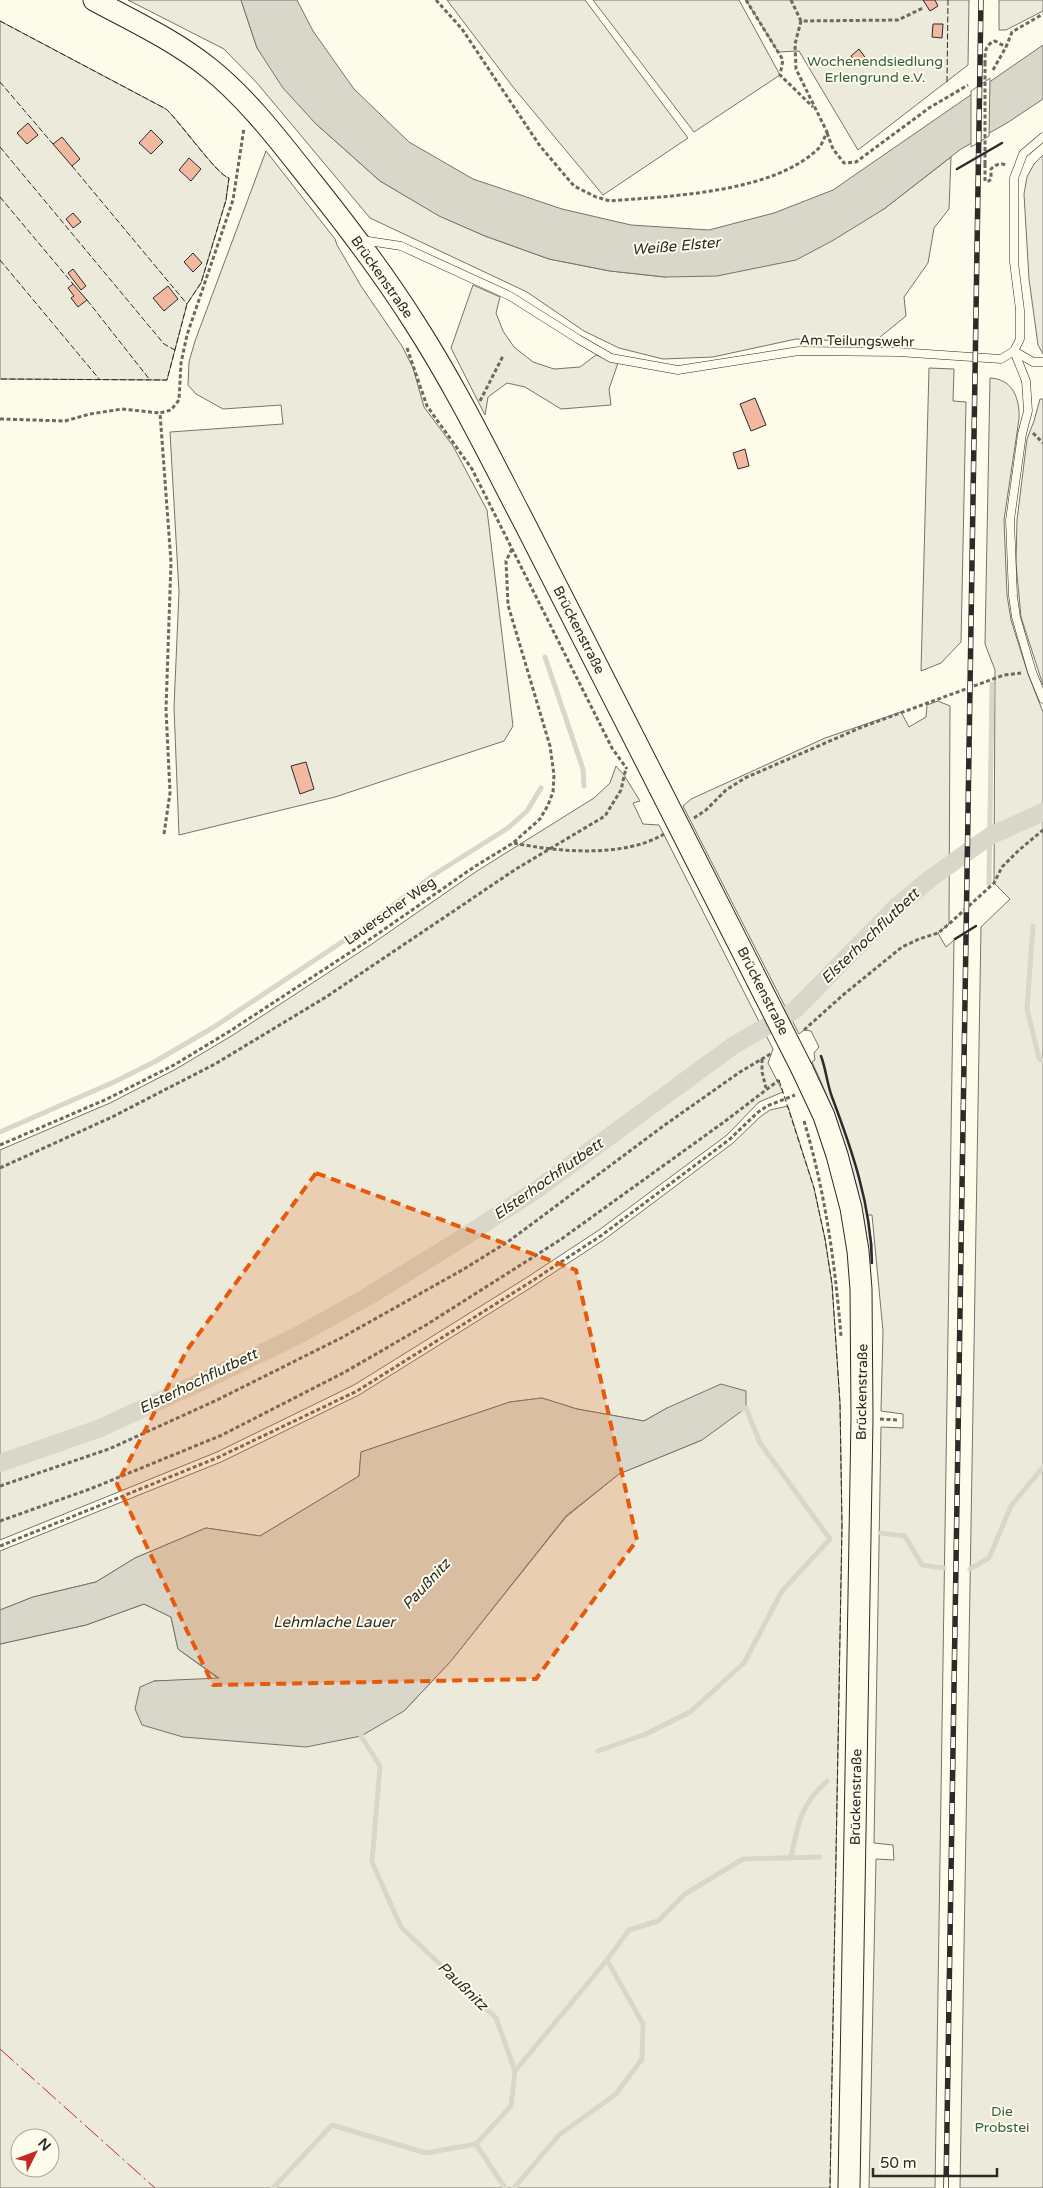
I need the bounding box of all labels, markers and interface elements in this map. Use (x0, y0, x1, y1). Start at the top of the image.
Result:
park label: Wochenendsiedlung Erlengrund e.V. (807, 53, 943, 86)
street label: Brückenstraße (347, 233, 417, 321)
water label: Weiße Elster (631, 233, 723, 259)
street label: Am Teilungswehr (799, 332, 915, 351)
street label: Brückenstraße (550, 583, 609, 677)
street label: Lauerscher Weg (341, 873, 439, 949)
water label: Elsterhochflutbett (817, 883, 924, 987)
street label: Brückenstraße (734, 944, 793, 1038)
water label: Elsterhochflutbett (490, 1133, 608, 1223)
street label: Brückenstraße (853, 1343, 871, 1440)
water label: Elsterhochflutbett (136, 1344, 262, 1417)
water label: Paußnitz (398, 1554, 455, 1613)
water label: Lehmlache Lauer (273, 1613, 397, 1631)
street label: Brückenstraße (847, 1748, 865, 1845)
water label: Paußnitz (434, 1958, 493, 2015)
park label: Die Probstei (974, 2103, 1030, 2136)
north arrow (10, 2128, 60, 2178)
text: N (34, 2135, 54, 2155)
scale bar (873, 2146, 997, 2178)
text: 50 m (880, 2154, 917, 2172)

